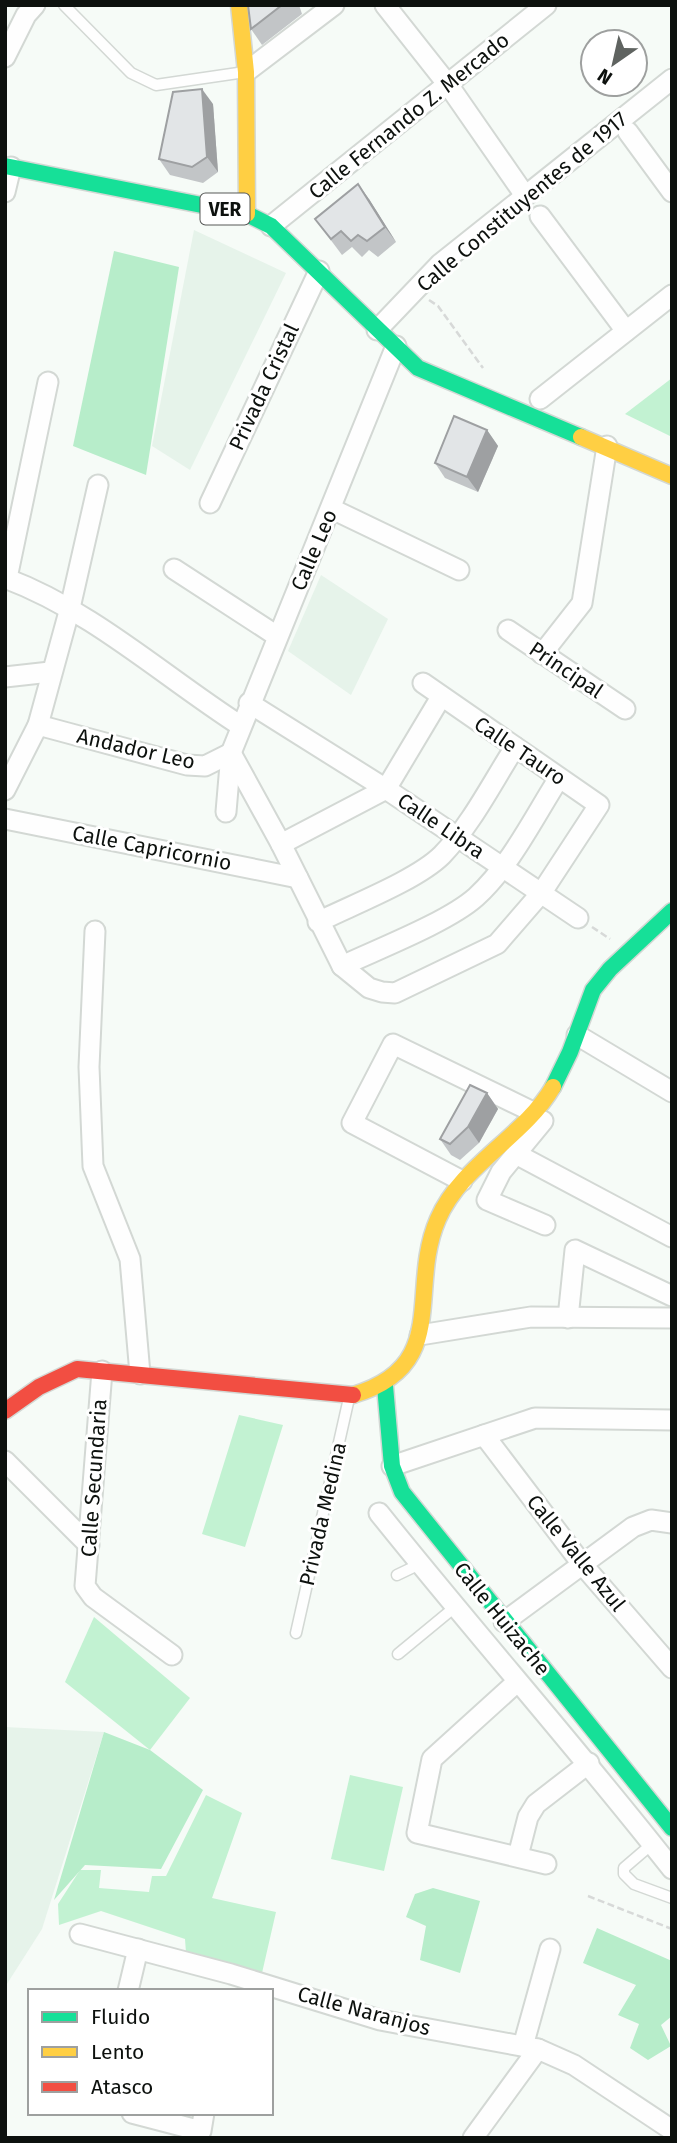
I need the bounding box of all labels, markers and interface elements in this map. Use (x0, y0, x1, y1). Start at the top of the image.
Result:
street label: Calle Fernando Z. Mercado (304, 27, 514, 205)
north arrow (579, 28, 649, 98)
text: N (593, 64, 616, 90)
street label: Calle Constituyentes de 1917 (411, 106, 633, 298)
road number: VER (201, 194, 250, 224)
street label: Privada Cristal (223, 319, 305, 455)
street label: Calle Leo (285, 506, 343, 594)
street label: Principal (524, 636, 608, 704)
street label: Calle Tauro (469, 711, 571, 791)
street label: Andador Leo (74, 723, 198, 775)
street label: Calle Libra (392, 787, 490, 865)
street label: Calle Capricornio (70, 820, 234, 876)
street label: Calle Secundaria (75, 1398, 113, 1558)
street label: Privada Medina (294, 1440, 352, 1588)
street label: Calle Valle Azul (521, 1489, 631, 1617)
street label: Calle Huizache (448, 1557, 556, 1681)
street label: Calle Naranjos (295, 1981, 434, 2041)
legend (28, 1989, 273, 2115)
text: Fluido (91, 2004, 150, 2030)
text: Lento (91, 2039, 144, 2065)
text: Atasco (91, 2074, 153, 2100)

